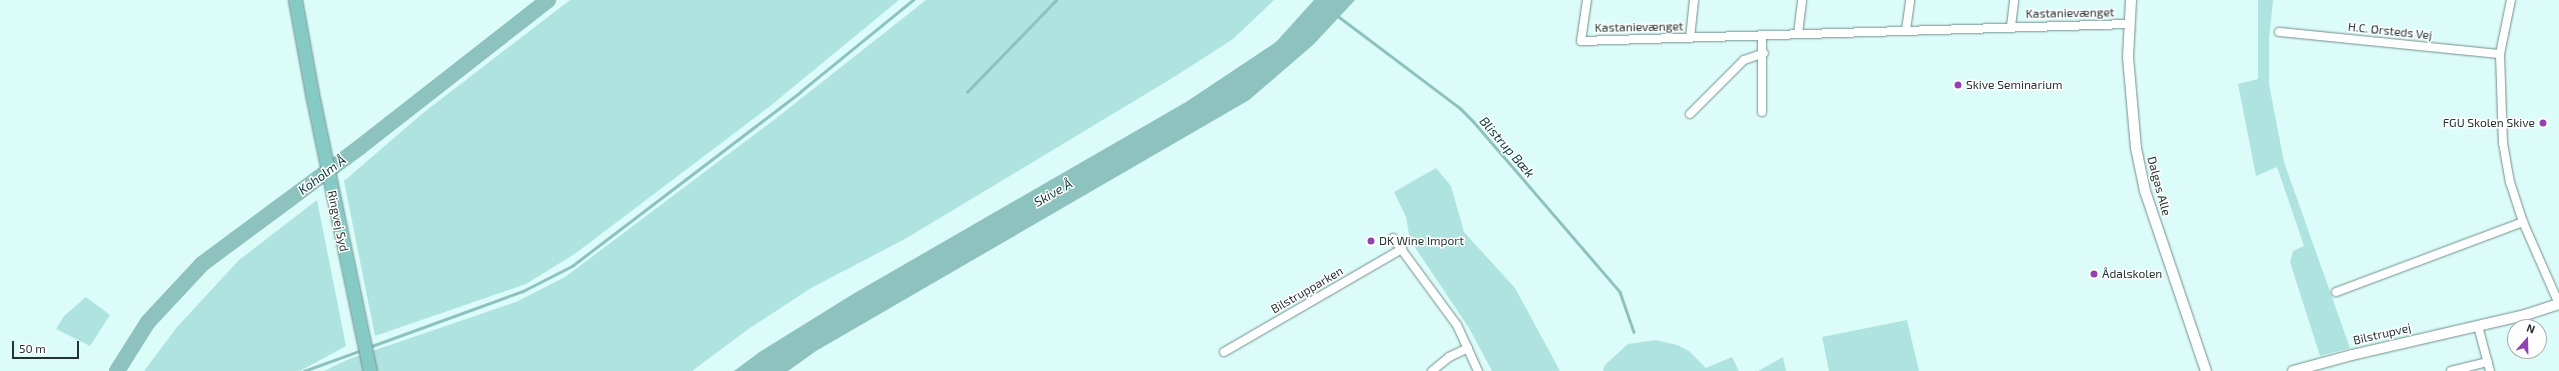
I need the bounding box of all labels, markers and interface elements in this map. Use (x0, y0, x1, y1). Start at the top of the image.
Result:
street label: Kastanievænget (2026, 5, 2114, 21)
street label: Kastanievænget (1595, 19, 1683, 35)
street label: H.C. Ørsteds Vej (2347, 19, 2433, 43)
place label: Skive Seminarium (1966, 78, 2063, 92)
marker: Skive Seminarium (1953, 80, 1963, 90)
water label: Blistrup Bæk (1476, 113, 1538, 181)
place label: FGU Skolen Skive (2443, 116, 2535, 130)
marker: FGU Skolen Skive (2538, 118, 2548, 128)
water label: Koholm Å (295, 152, 349, 198)
street label: Dalgas Alle (2144, 155, 2174, 217)
water label: Skive Å (1031, 176, 1075, 210)
street label: Ringvej Syd (324, 189, 352, 253)
place label: DK Wine Import (1379, 234, 1464, 248)
marker: DK Wine Import (1366, 236, 1376, 246)
street label: Bilstrupparken (1268, 264, 1346, 316)
place label: Ådalskolen (2102, 267, 2162, 281)
marker: Ådalskolen (2089, 269, 2099, 279)
north arrow (2507, 319, 2547, 359)
street label: Bilstrupvej (2352, 320, 2412, 348)
text: N (2525, 321, 2537, 336)
scale bar (14, 333, 81, 359)
text: 50 m (19, 341, 46, 355)

